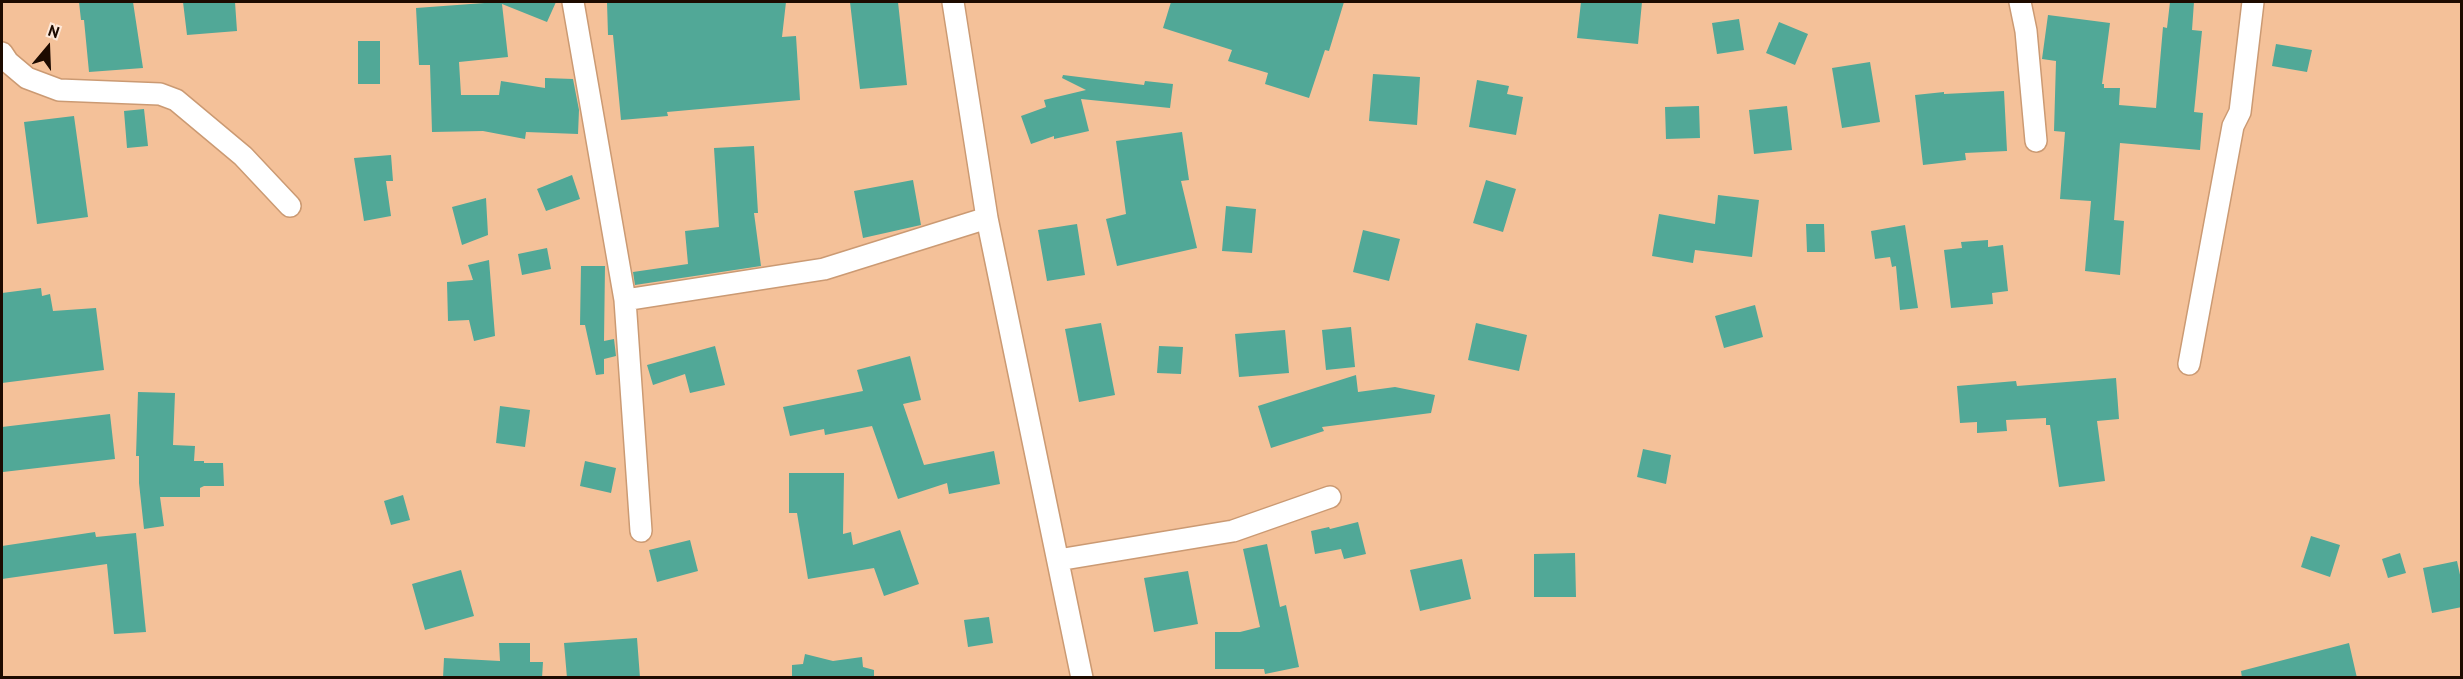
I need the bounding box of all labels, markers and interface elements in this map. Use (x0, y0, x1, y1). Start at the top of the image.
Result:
north arrow (18, 18, 78, 78)
text: N (46, 20, 62, 42)

